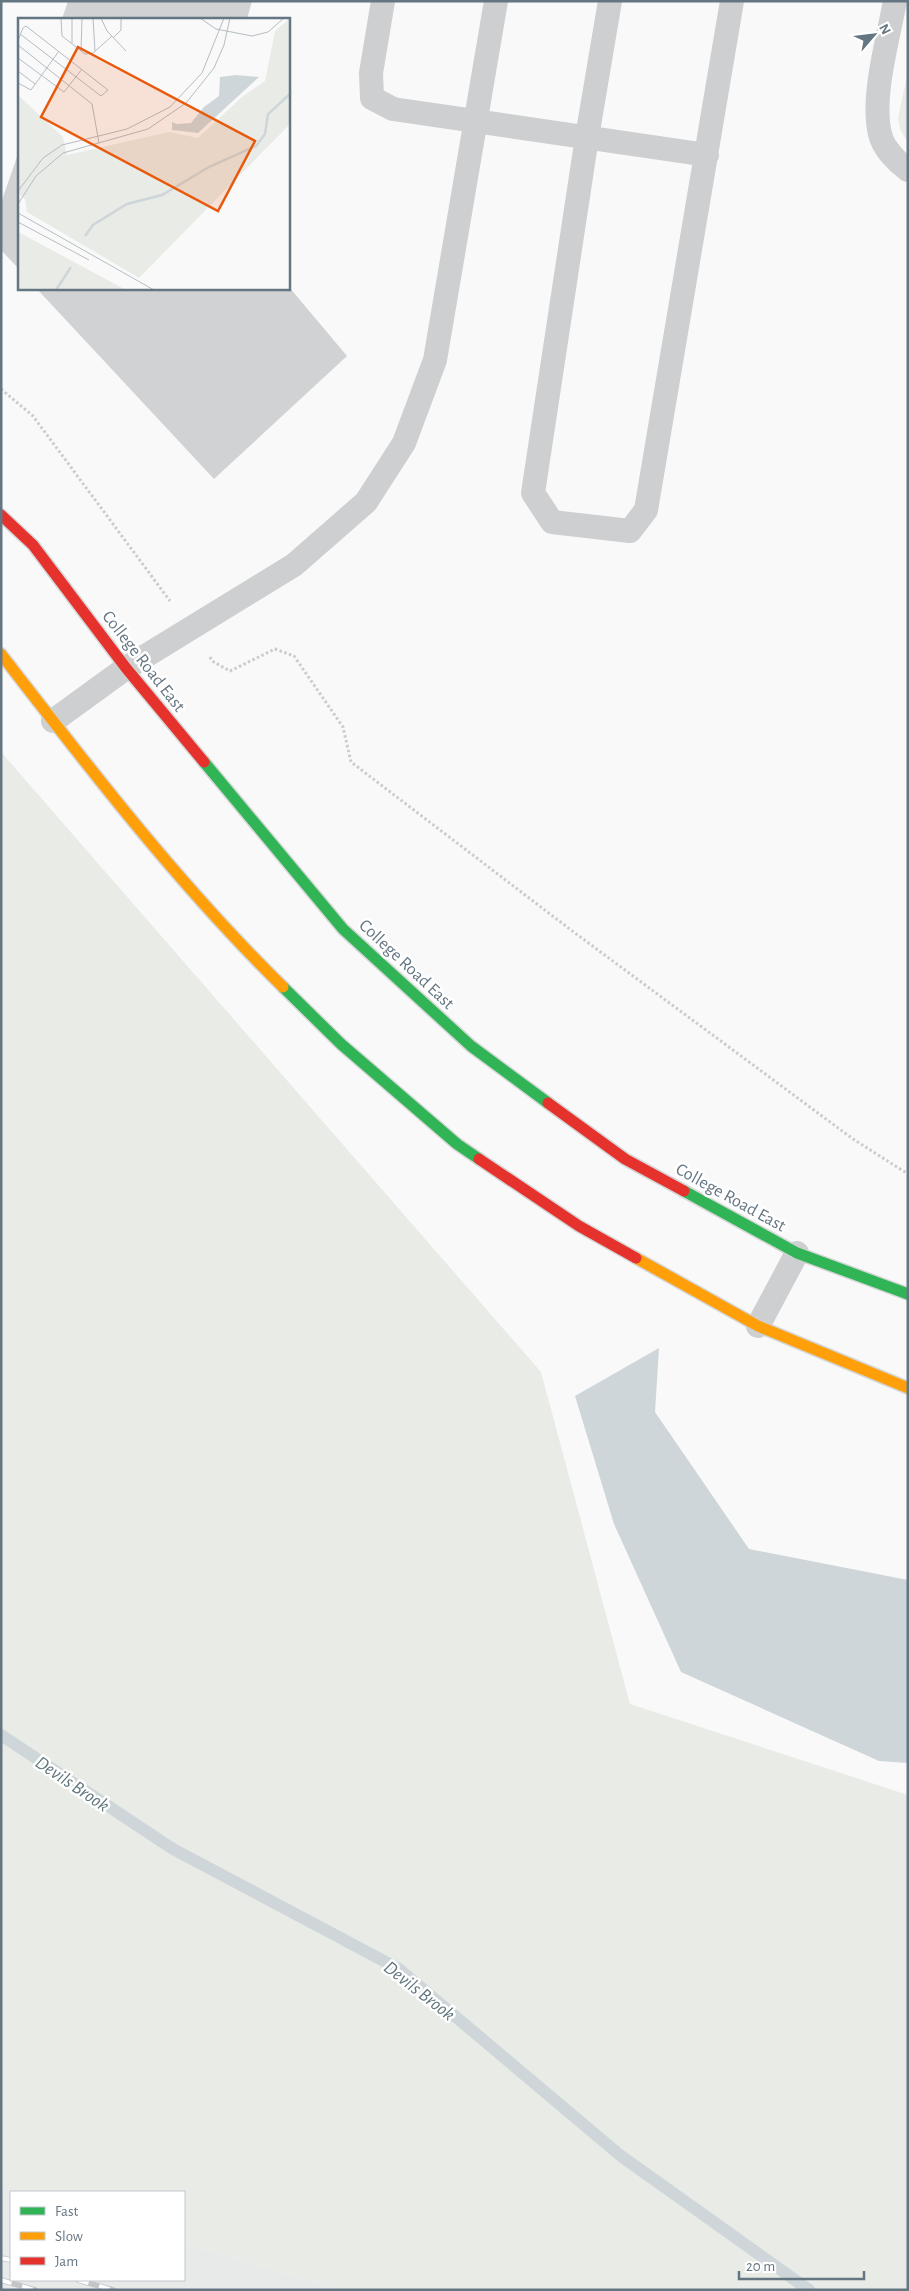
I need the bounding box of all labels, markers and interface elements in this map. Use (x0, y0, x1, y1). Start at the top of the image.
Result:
north arrow (849, 10, 899, 60)
inset map (18, 18, 290, 290)
text: N (876, 22, 893, 37)
street label: College Road East (98, 608, 188, 716)
street label: College Road East (355, 916, 458, 1013)
street label: College Road East (672, 1160, 789, 1236)
water label: Devils Brook (32, 1753, 113, 1816)
water label: Devils Brook (380, 1958, 458, 2025)
legend (10, 2191, 185, 2281)
text: Fast (55, 2204, 79, 2219)
text: Slow (55, 2229, 83, 2244)
scale bar (739, 2248, 864, 2280)
text: Jam (55, 2254, 78, 2269)
text: 20 m (746, 2259, 775, 2274)

